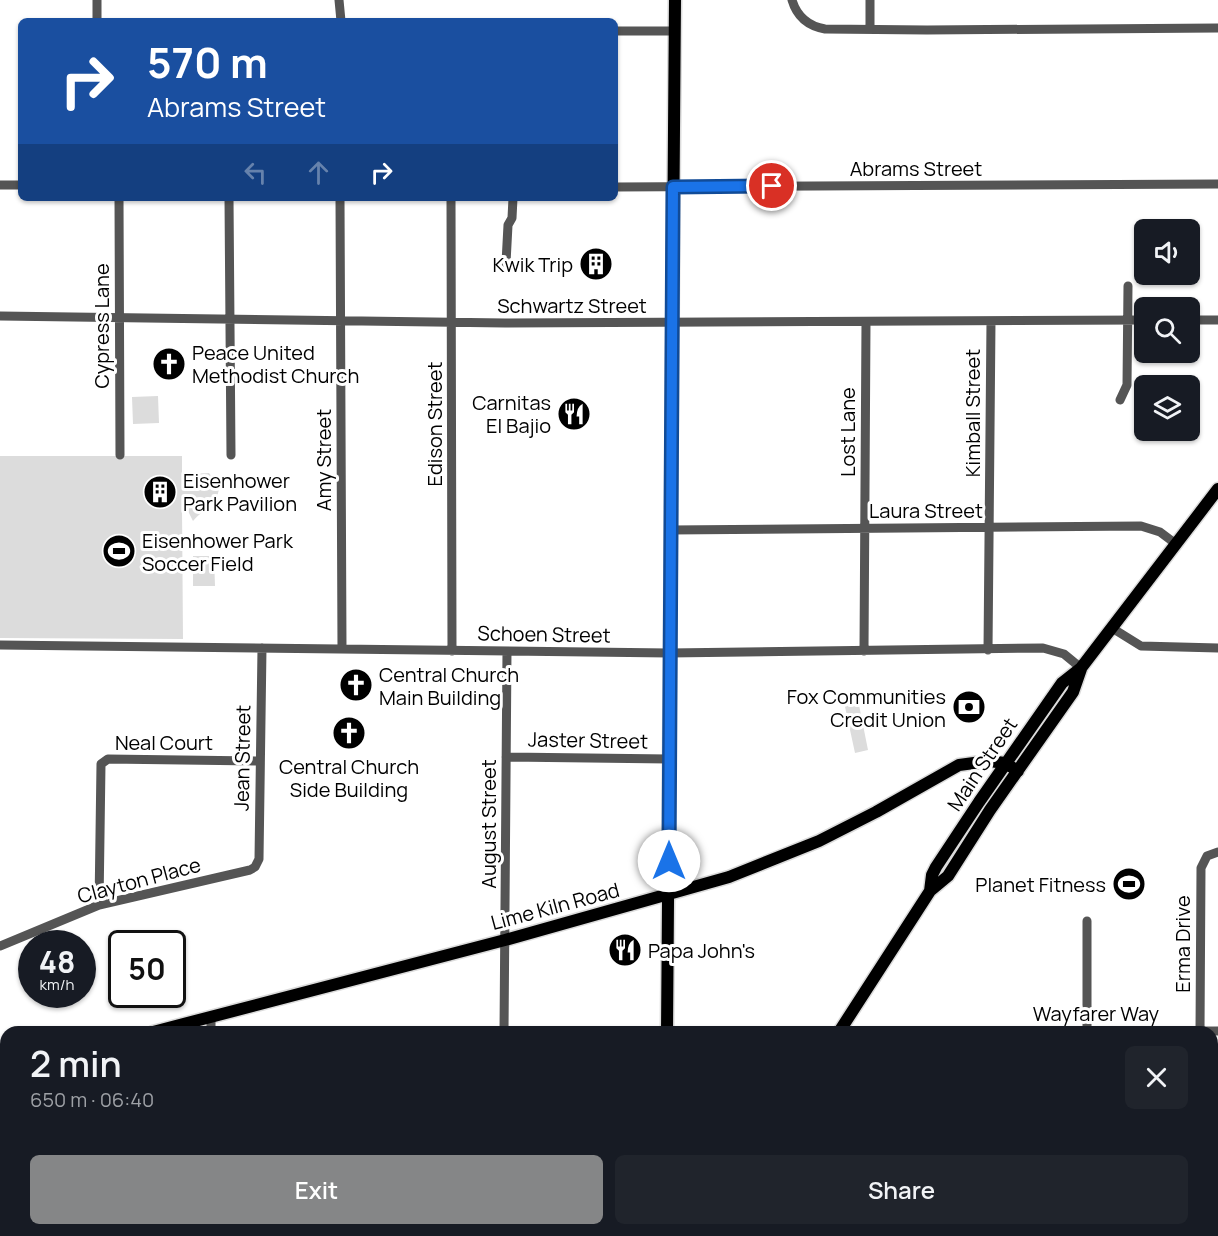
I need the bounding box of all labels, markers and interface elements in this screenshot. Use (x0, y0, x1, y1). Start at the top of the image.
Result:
text: 570 m (147, 33, 268, 91)
icon: right (48, 42, 126, 120)
text: Abrams Street (147, 88, 326, 125)
street label: Abrams Street (850, 155, 982, 182)
icon: left (239, 156, 272, 189)
icon: ahead (302, 156, 335, 189)
icon: right (365, 156, 398, 189)
pin (746, 160, 797, 211)
icon: arrive (755, 169, 788, 202)
map controls (1134, 219, 1200, 441)
button: sound (1134, 219, 1200, 285)
building icon: Kwik Trip (578, 246, 614, 282)
place label: Kwik Trip (493, 251, 573, 278)
street label: Cypress Lane (88, 263, 115, 389)
street label: Schwartz Street (497, 292, 647, 319)
button: search (1134, 297, 1200, 363)
place label: Peace United Methodist Church (192, 339, 359, 389)
church icon: Peace United Methodist Church (151, 346, 187, 382)
street label: Kimball Street (959, 349, 986, 477)
street label: Edison Street (421, 362, 448, 486)
button: layers (1134, 375, 1200, 441)
street label: Lost Lane (834, 387, 861, 477)
place label: Carnitas El Bajio (472, 389, 551, 439)
restaurant icon: Carnitas El Bajio (556, 396, 592, 432)
street label: Amy Street (310, 409, 337, 511)
place label: Eisenhower Park Pavilion (183, 467, 297, 517)
building icon: Eisenhower Park Pavilion (142, 474, 178, 510)
street label: Laura Street (869, 497, 983, 524)
place label: Eisenhower Park Soccer Field (142, 527, 294, 577)
sports icon: Eisenhower Park Soccer Field (101, 533, 137, 569)
street label: Schoen Street (477, 619, 611, 649)
place label: Central Church Main Building (379, 661, 519, 711)
church icon: Central Church Main Building (338, 667, 374, 703)
place label: Fox Communities Credit Union (787, 683, 946, 733)
bank icon: Fox Communities Credit Union (951, 689, 987, 725)
street label: Jean Street (228, 705, 256, 811)
street label: Main Street (941, 712, 1023, 816)
church icon: Central Church Side Building (331, 715, 367, 751)
street label: Jaster Street (528, 725, 648, 755)
street label: Neal Court (115, 729, 213, 756)
place label: Central Church Side Building (279, 753, 419, 803)
street label: August Street (475, 759, 502, 889)
position arrow (637, 829, 701, 893)
street label: Clayton Place (74, 851, 204, 909)
sports icon: Planet Fitness (1111, 866, 1147, 902)
place label: Planet Fitness (975, 871, 1106, 898)
street label: Lime Kiln Road (488, 876, 622, 936)
street label: Erma Drive (1169, 895, 1196, 993)
speed limit sign: 50 (108, 930, 186, 1008)
restaurant icon: Papa John's (607, 932, 643, 968)
place label: Papa John's (648, 937, 755, 964)
text: 48 (39, 941, 75, 982)
text: km/h (40, 974, 74, 995)
street label: Wayfarer Way (1033, 1000, 1160, 1027)
text: 2 min (30, 1039, 122, 1088)
button: close (1125, 1046, 1188, 1109)
text: 650 m · 06:40 (30, 1086, 154, 1113)
button: Exit (30, 1155, 603, 1224)
button: Share (615, 1155, 1188, 1224)

